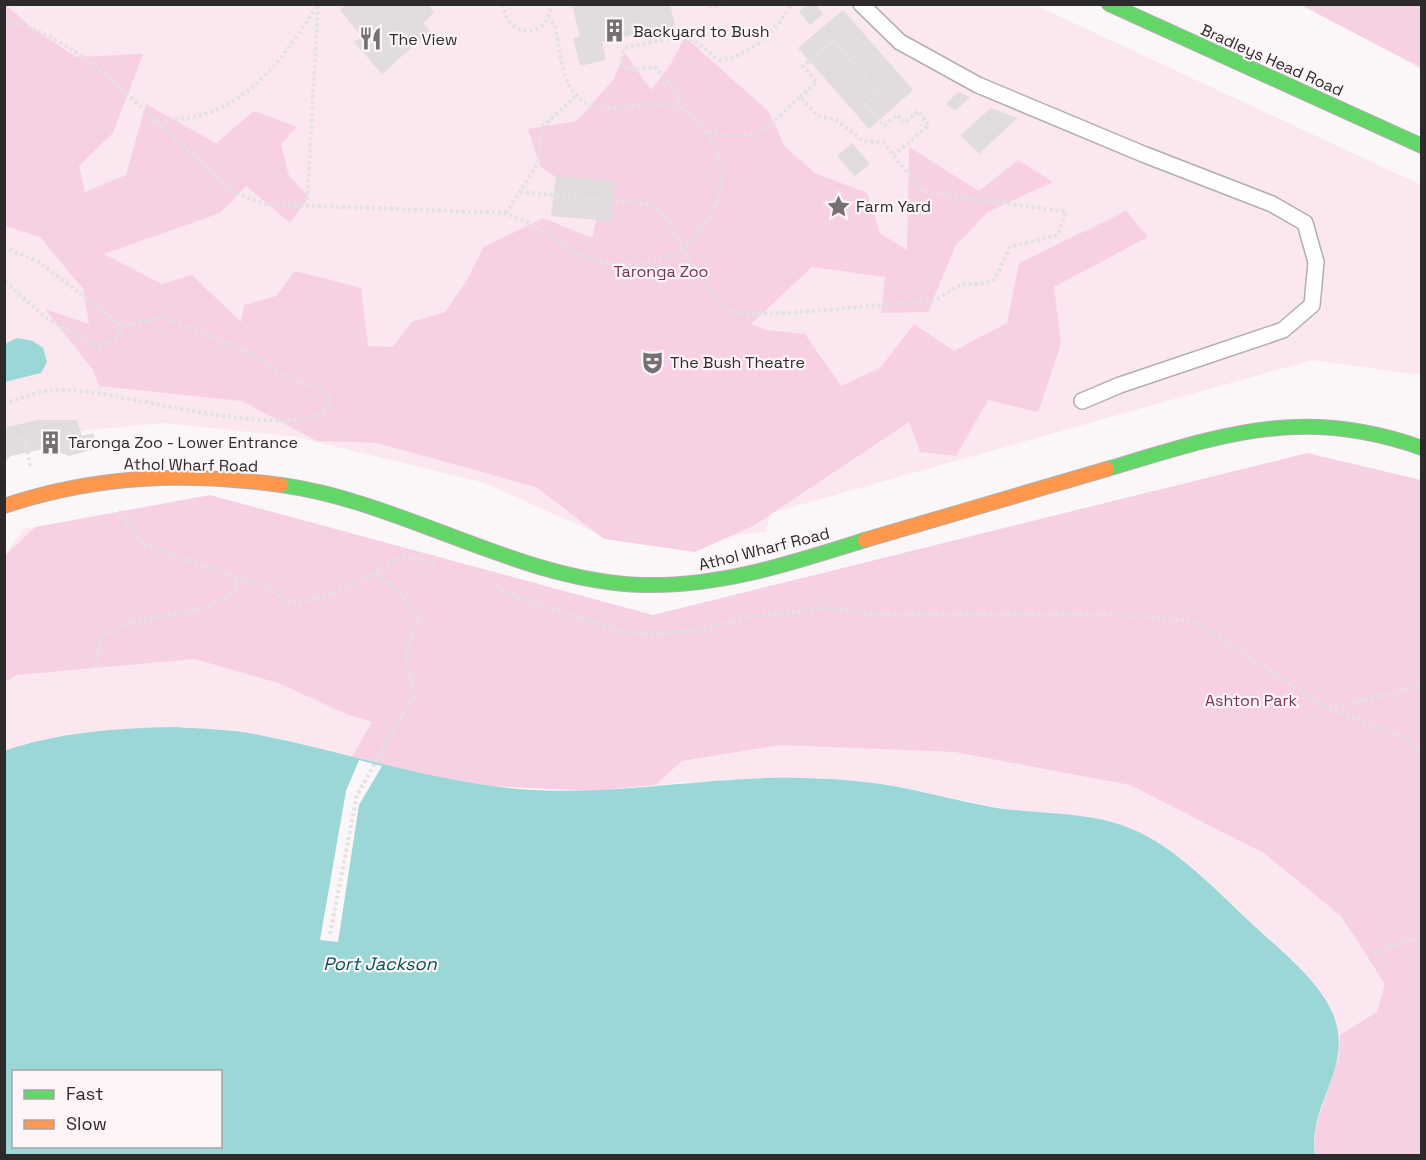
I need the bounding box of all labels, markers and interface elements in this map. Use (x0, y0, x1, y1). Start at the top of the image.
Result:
building icon: Backyard to Bush (602, 18, 628, 44)
street label: Bradleys Head Road (1197, 19, 1347, 101)
place label: Backyard to Bush (633, 21, 770, 42)
restaurant icon: The View (358, 26, 384, 52)
place label: The View (389, 29, 458, 50)
place icon: Farm Yard (825, 193, 851, 219)
place label: Farm Yard (856, 196, 931, 217)
park label: Taronga Zoo (614, 261, 709, 282)
theatre icon: The Bush Theatre (639, 349, 665, 375)
place label: The Bush Theatre (670, 352, 805, 373)
building icon: Taronga Zoo - Lower Entrance (37, 429, 63, 455)
place label: Taronga Zoo - Lower Entrance (68, 432, 298, 453)
street label: Athol Wharf Road (124, 453, 258, 477)
street label: Athol Wharf Road (696, 523, 832, 575)
park label: Ashton Park (1205, 690, 1298, 711)
water label: Port Jackson (323, 952, 438, 975)
legend (12, 1070, 222, 1148)
text: Fast (66, 1082, 103, 1105)
text: Slow (66, 1112, 107, 1135)

